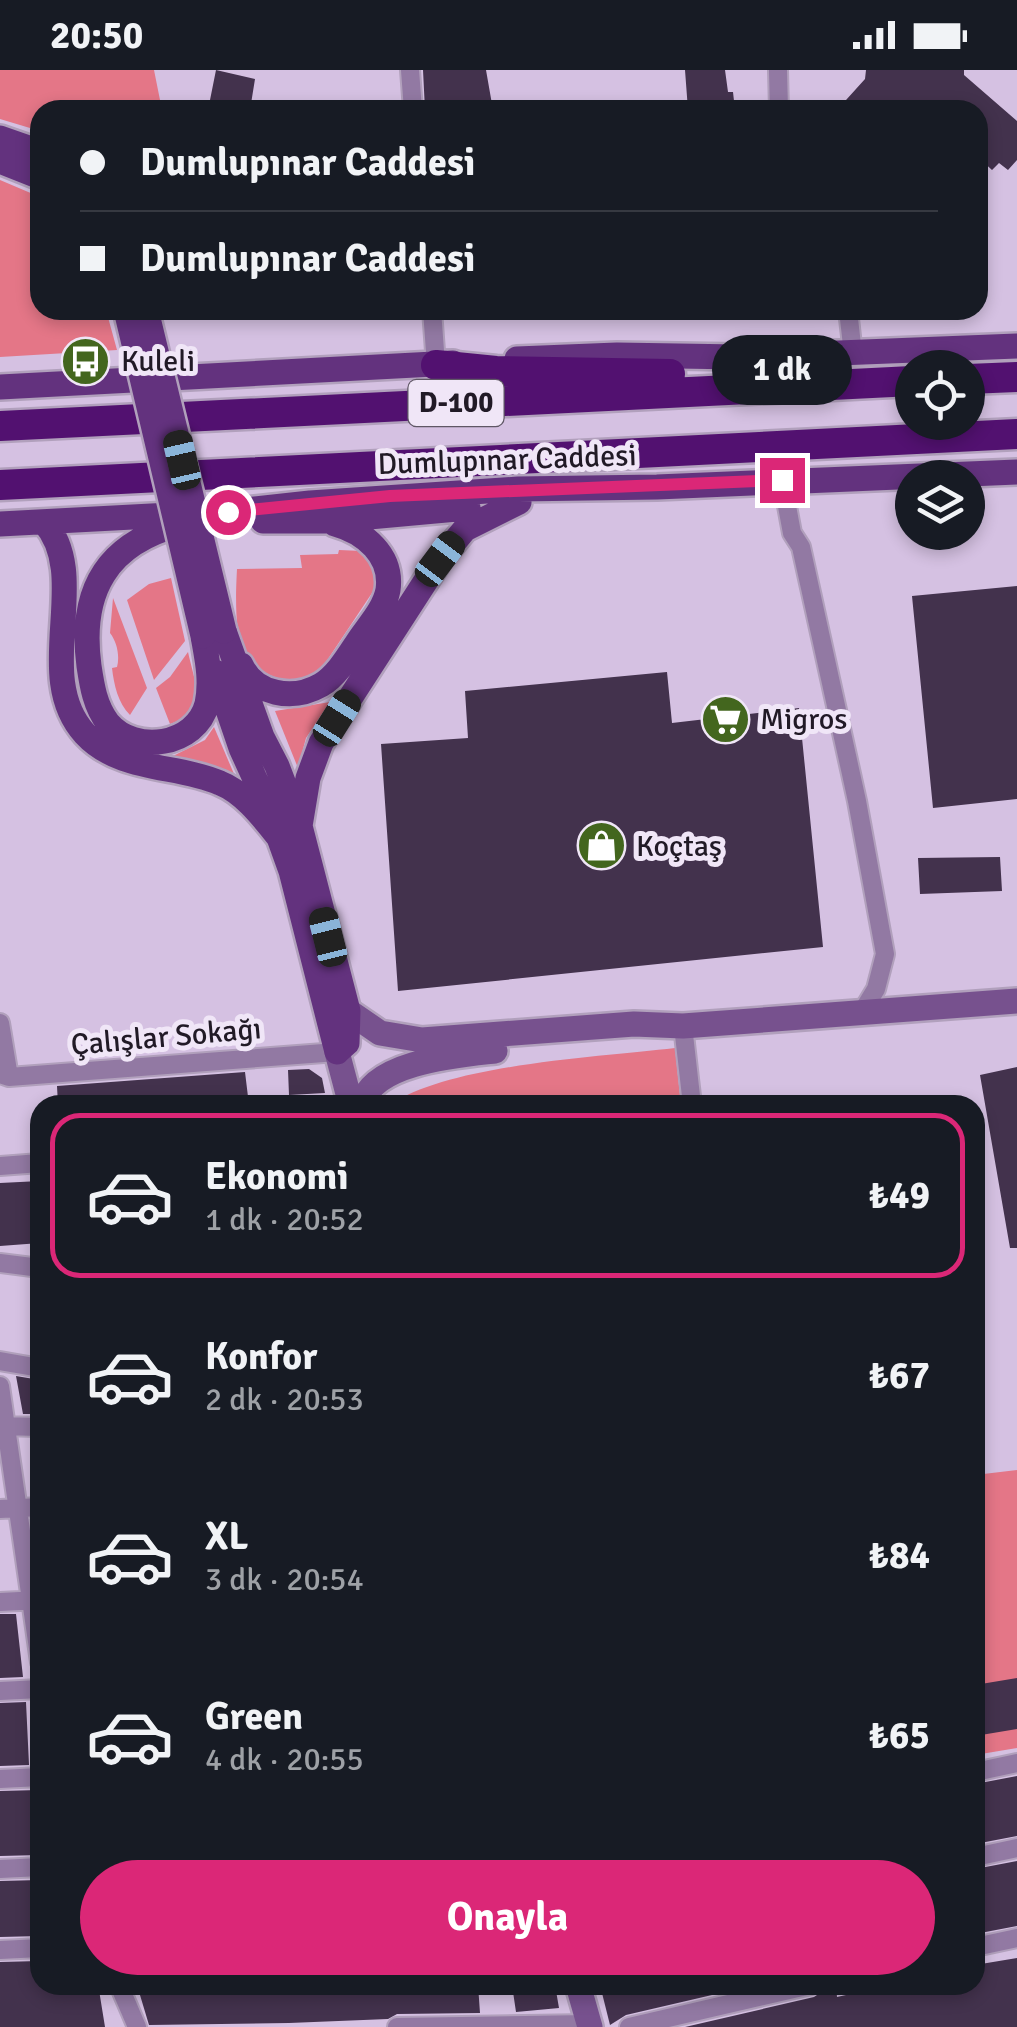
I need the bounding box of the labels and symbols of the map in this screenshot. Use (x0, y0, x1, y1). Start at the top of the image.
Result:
bus stop icon: Kuleli (60, 335, 112, 387)
callout: 1 dk (712, 335, 852, 405)
place label: Kuleli (121, 343, 195, 380)
road number: D-100 (408, 380, 504, 426)
car (161, 427, 203, 493)
street label: Dumlupınar Caddesi (377, 437, 637, 483)
route end (760, 458, 805, 503)
route start (206, 490, 251, 535)
car (410, 526, 470, 592)
car (308, 685, 366, 751)
supermarket icon: Migros (699, 693, 751, 745)
place label: Migros (760, 701, 847, 738)
shop icon: Koçtaş (575, 820, 627, 872)
place label: Koçtaş (636, 828, 722, 865)
car (306, 904, 350, 970)
street label: Çalışlar Sokağı (69, 1010, 263, 1064)

